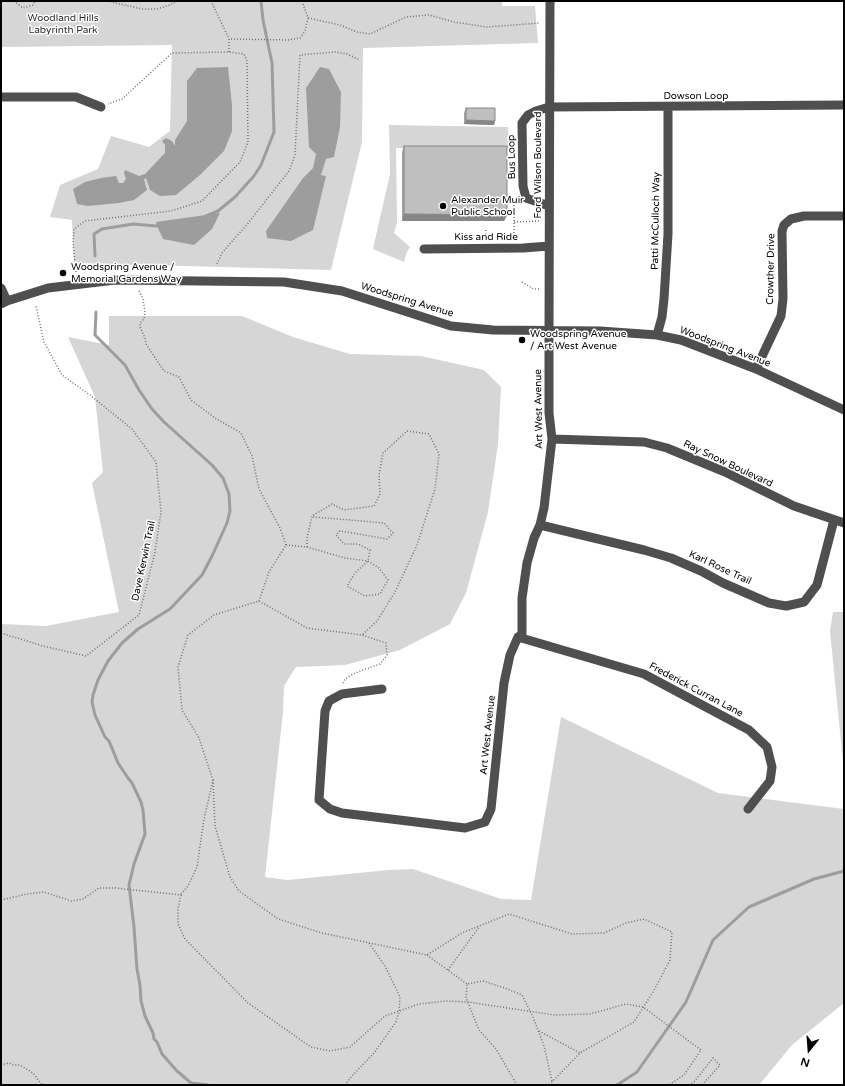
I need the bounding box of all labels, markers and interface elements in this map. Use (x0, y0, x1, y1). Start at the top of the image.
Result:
park label: Woodland Hills Labyrinth Park (28, 12, 98, 36)
street label: Dowson Loop (663, 90, 729, 102)
street label: Ford Wilson Boulevard (532, 112, 544, 218)
street label: Bus Loop (506, 135, 518, 179)
street label: Patti McCulloch Way (649, 172, 663, 270)
place label: Alexander Muir Public School (451, 194, 524, 218)
marker: Alexander Muir Public School (438, 201, 448, 211)
street label: Kiss and Ride (454, 231, 518, 243)
street label: Crowther Drive (764, 233, 778, 305)
place label: Woodspring Avenue / Memorial Gardens Way (71, 261, 181, 284)
marker: Woodspring Avenue / Memorial Gardens Way (58, 268, 68, 278)
street label: Woodspring Avenue (359, 280, 455, 320)
street label: Woodspring Avenue (678, 324, 772, 370)
place label: Woodspring Avenue / Art West Avenue (530, 328, 626, 352)
marker: Woodspring Avenue / Art West Avenue (517, 335, 527, 345)
street label: Art West Avenue (532, 369, 546, 449)
street label: Ray Snow Boulevard (681, 438, 775, 490)
street label: Dave Kerwin Trail (130, 520, 158, 602)
street label: Karl Rose Trail (687, 548, 753, 588)
street label: Frederick Curran Lane (647, 660, 745, 720)
street label: Art West Avenue (478, 695, 498, 775)
north arrow (789, 1030, 829, 1070)
text: N (799, 1054, 811, 1069)

